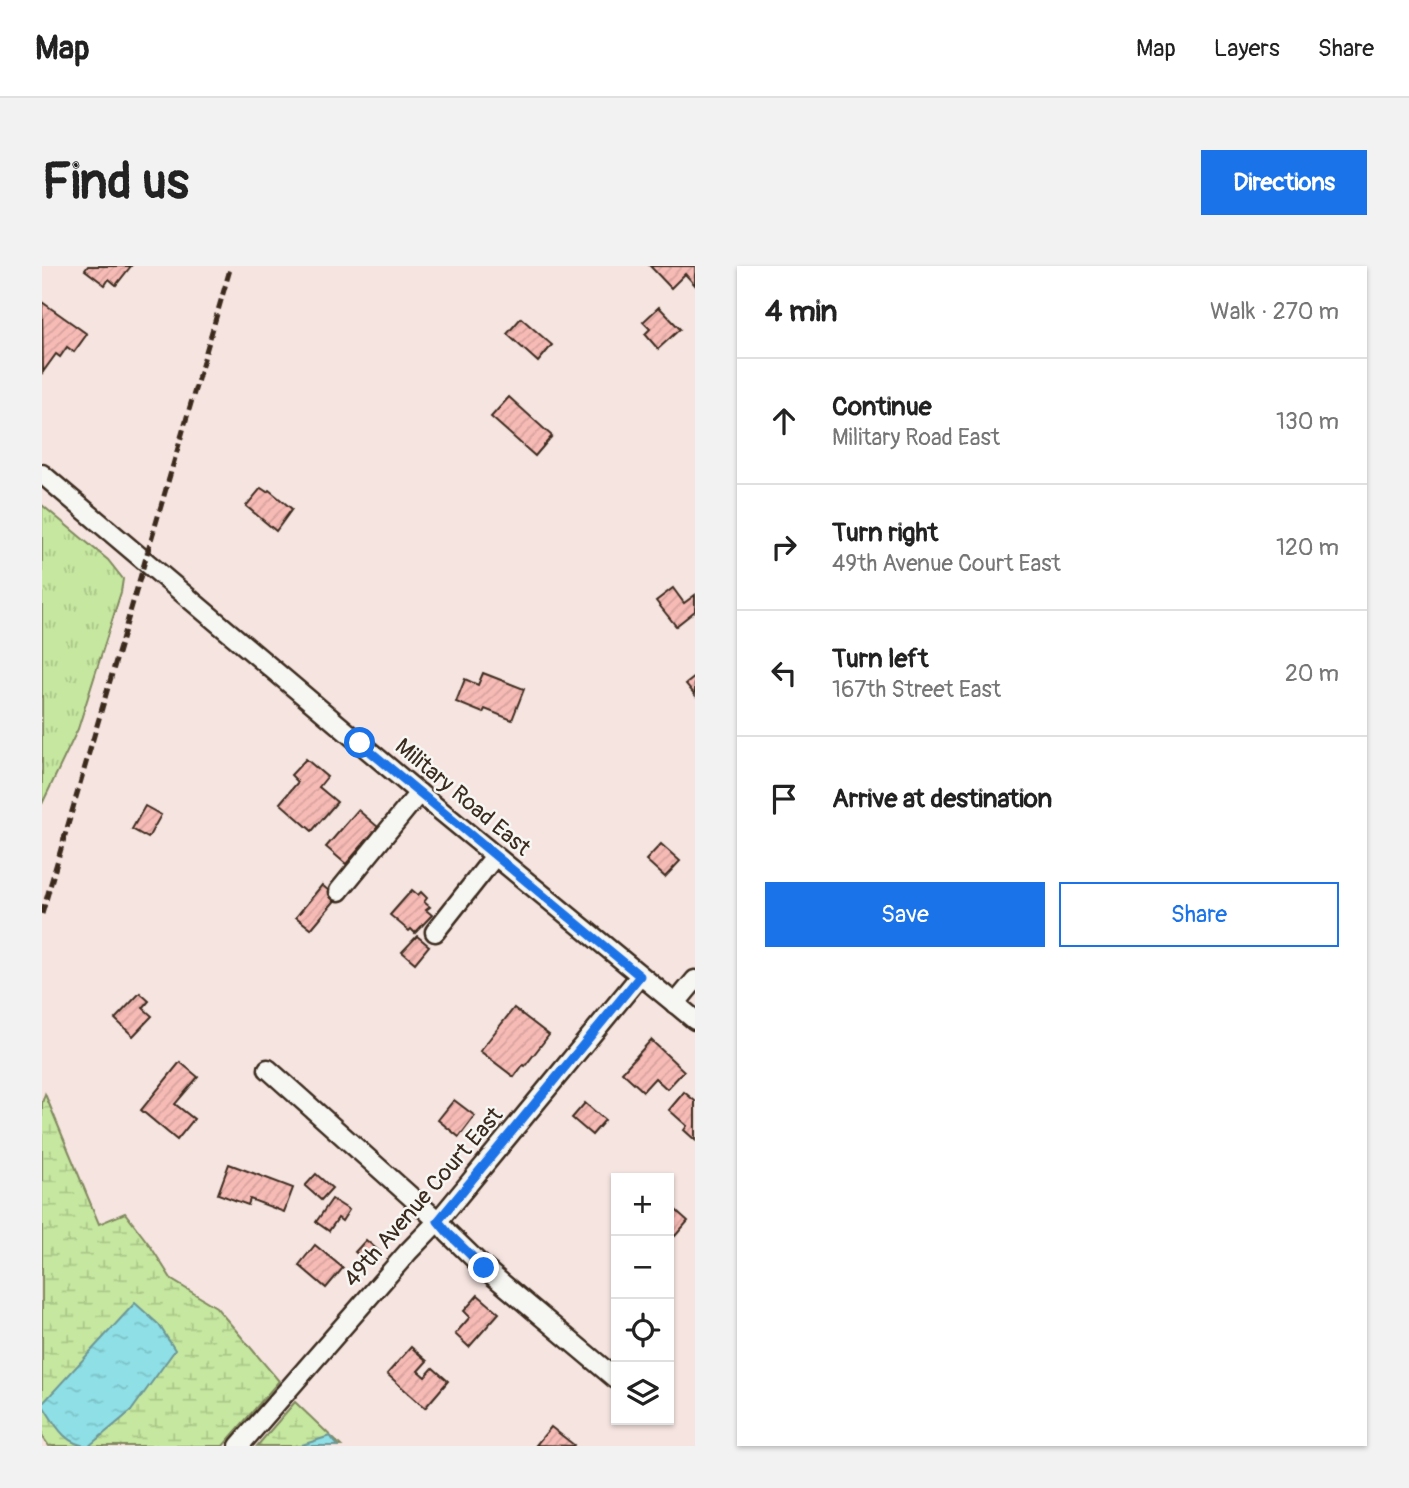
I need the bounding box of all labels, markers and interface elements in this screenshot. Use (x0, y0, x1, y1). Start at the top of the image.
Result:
text: Map (35, 28, 90, 69)
text: Map (1136, 34, 1176, 63)
text: Layers (1214, 34, 1280, 63)
text: Share (1318, 34, 1374, 63)
button: Directions (1201, 150, 1367, 215)
text: Find us (42, 152, 189, 213)
text: 4 min (765, 293, 838, 330)
text: Walk · 270 m (1210, 297, 1339, 326)
text: Continue (832, 391, 932, 423)
icon: ahead (765, 402, 803, 440)
text: 130 m (1276, 407, 1339, 436)
text: Military Road East (832, 423, 1000, 452)
text: Turn right (832, 517, 938, 549)
icon: right (765, 528, 803, 566)
text: 120 m (1276, 533, 1339, 562)
text: 49th Avenue Court East (832, 549, 1061, 578)
text: Turn left (832, 643, 928, 675)
icon: left (765, 654, 803, 692)
text: 20 m (1285, 659, 1339, 688)
text: 167th Street East (832, 675, 1001, 704)
route start (344, 727, 375, 758)
street label: Military Road East (389, 732, 537, 863)
icon: arrive (765, 780, 803, 818)
text: Arrive at destination (832, 783, 1052, 815)
button: Save (765, 882, 1045, 947)
button: Share (1059, 882, 1339, 947)
street label: 49th Avenue Court East (337, 1101, 509, 1293)
map controls (611, 1173, 674, 1425)
button: + (611, 1173, 674, 1236)
button: − (611, 1236, 674, 1299)
route end (468, 1252, 499, 1283)
button: locate (611, 1299, 674, 1362)
button: layers (611, 1362, 674, 1425)

